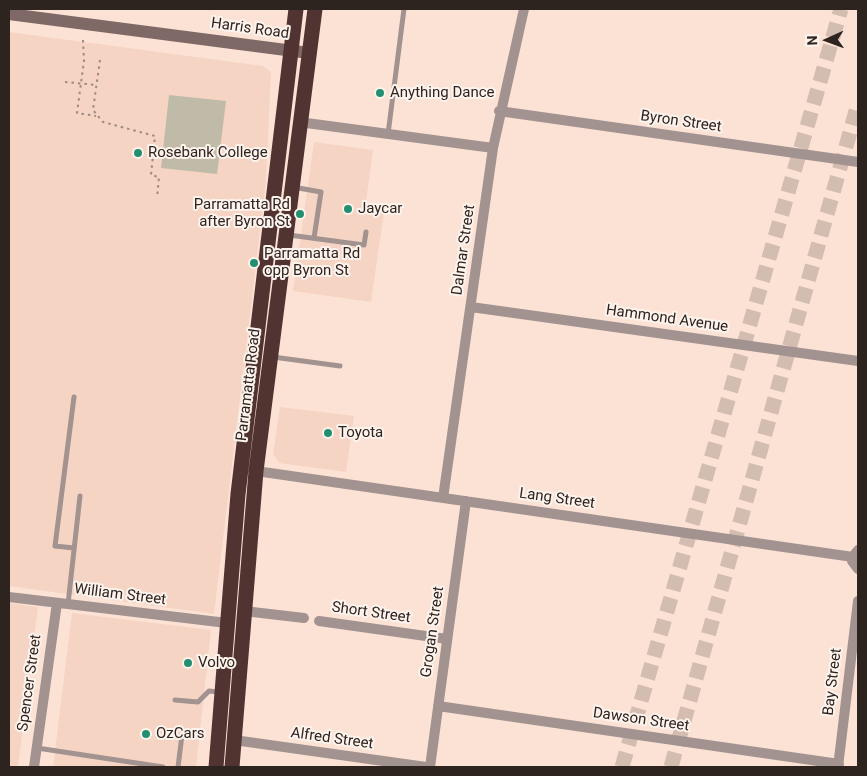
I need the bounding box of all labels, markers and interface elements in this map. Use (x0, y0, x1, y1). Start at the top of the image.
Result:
street label: Harris Road (210, 15, 290, 43)
north arrow (802, 15, 852, 65)
text: N (804, 35, 820, 46)
place label: Anything Dance (390, 84, 495, 102)
marker: Anything Dance (374, 87, 386, 99)
street label: Byron Street (639, 107, 723, 137)
place label: Rosebank College (148, 144, 268, 162)
marker: Rosebank College (132, 147, 144, 159)
place label: Parramatta Rd after Byron St (194, 196, 290, 231)
place label: Jaycar (358, 200, 402, 218)
marker: Jaycar (342, 203, 354, 215)
street label: Dalmar Street (449, 204, 479, 296)
marker: Parramatta Rd after Byron St (294, 208, 306, 220)
place label: Parramatta Rd opp Byron St (264, 245, 360, 280)
marker: Parramatta Rd opp Byron St (248, 257, 260, 269)
street label: Hammond Avenue (605, 302, 729, 336)
street label: Parramatta Road (233, 328, 265, 442)
place label: Toyota (338, 424, 383, 442)
marker: Toyota (322, 427, 334, 439)
street label: Lang Street (518, 485, 596, 513)
street label: William Street (73, 580, 167, 610)
street label: Grogan Street (418, 585, 448, 679)
street label: Short Street (330, 599, 412, 627)
street label: Spencer Street (14, 633, 46, 733)
street label: Bay Street (820, 647, 846, 717)
place label: Volvo (198, 654, 235, 672)
marker: Volvo (182, 657, 194, 669)
street label: Dawson Street (592, 704, 690, 736)
street label: Alfred Street (290, 724, 374, 754)
place label: OzCars (156, 725, 205, 743)
marker: OzCars (140, 728, 152, 740)

